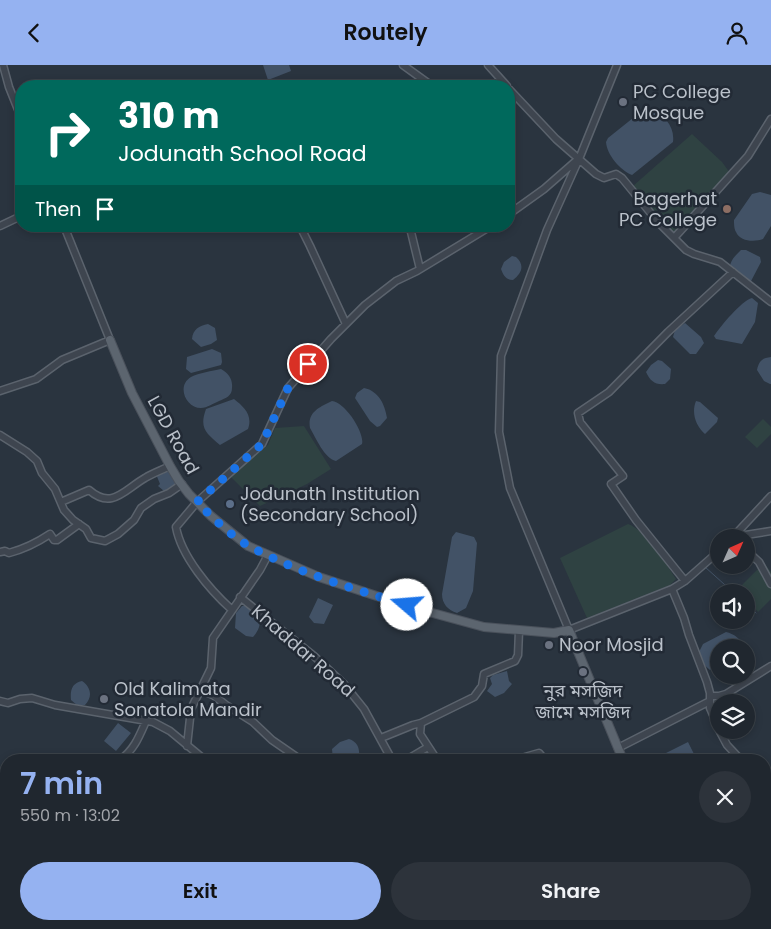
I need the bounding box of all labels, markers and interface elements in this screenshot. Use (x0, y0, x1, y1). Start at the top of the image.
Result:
text: Routely (343, 17, 428, 48)
icon: back (20, 19, 48, 47)
icon: person (723, 19, 751, 47)
place label: PC College Mosque (633, 79, 731, 125)
text: 310 m (118, 91, 220, 140)
marker: PC College Mosque (617, 96, 629, 108)
icon: right (35, 100, 100, 165)
text: Jodunath School Road (118, 138, 367, 169)
place label: Bagerhat PC College (619, 186, 717, 232)
icon: arrive (91, 195, 119, 223)
text: Then (35, 196, 81, 223)
marker: Bagerhat PC College (721, 203, 733, 215)
pin (287, 343, 329, 385)
icon: arrive (294, 350, 322, 378)
street label: LGD Road (142, 391, 205, 478)
place label: Jodunath Institution (Secondary School) (240, 481, 420, 527)
marker: Jodunath Institution (Secondary School) (224, 498, 236, 510)
north arrow (710, 529, 755, 574)
map controls (710, 529, 755, 739)
position arrow (380, 578, 432, 630)
button: sound (710, 584, 755, 629)
street label: Khaddar Road (246, 599, 360, 702)
place label: Noor Mosjid (559, 632, 664, 657)
marker: Noor Mosjid (543, 639, 555, 651)
button: search (710, 639, 755, 684)
marker: নুর মসজিদ জামে মসজিদ (577, 666, 589, 678)
place label: Old Kalimata Sonatola Mandir (114, 676, 262, 722)
place label: নুর মসজিদ জামে মসজিদ (534, 678, 632, 724)
marker: Old Kalimata Sonatola Mandir (98, 693, 110, 705)
button: layers (710, 694, 755, 739)
text: 7 min (20, 762, 103, 805)
button: close (699, 771, 751, 823)
text: 550 m · 13:02 (20, 804, 120, 827)
button: Exit (20, 862, 381, 920)
button: Share (391, 862, 751, 920)

